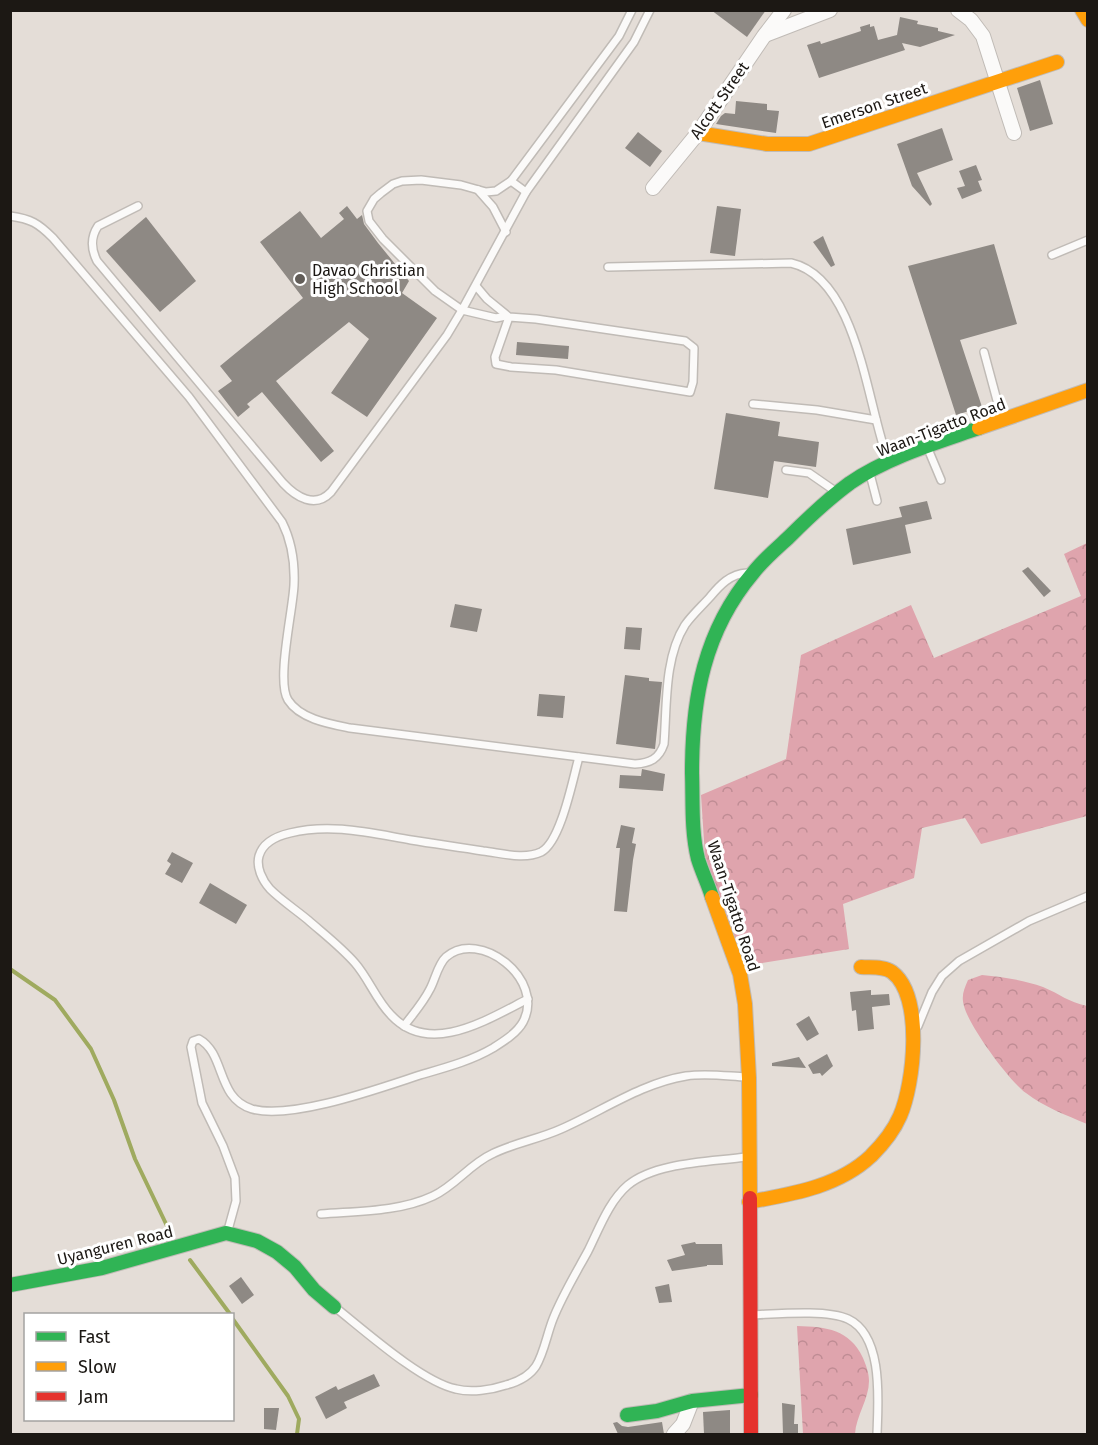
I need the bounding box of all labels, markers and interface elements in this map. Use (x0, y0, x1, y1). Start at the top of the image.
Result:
street label: Alcott Street (686, 58, 753, 142)
street label: Emerson Street (819, 78, 930, 132)
place label: Davao Christian High School (312, 261, 425, 298)
marker: Davao Christian High School (293, 272, 307, 286)
street label: Waan-Tigatto Road (874, 394, 1008, 461)
street label: Waan-Tigatto Road (703, 838, 764, 974)
street label: Uyanguren Road (55, 1222, 175, 1269)
legend (24, 1313, 234, 1421)
text: Fast (78, 1326, 111, 1348)
text: Slow (78, 1356, 117, 1378)
text: Jam (78, 1386, 109, 1408)

